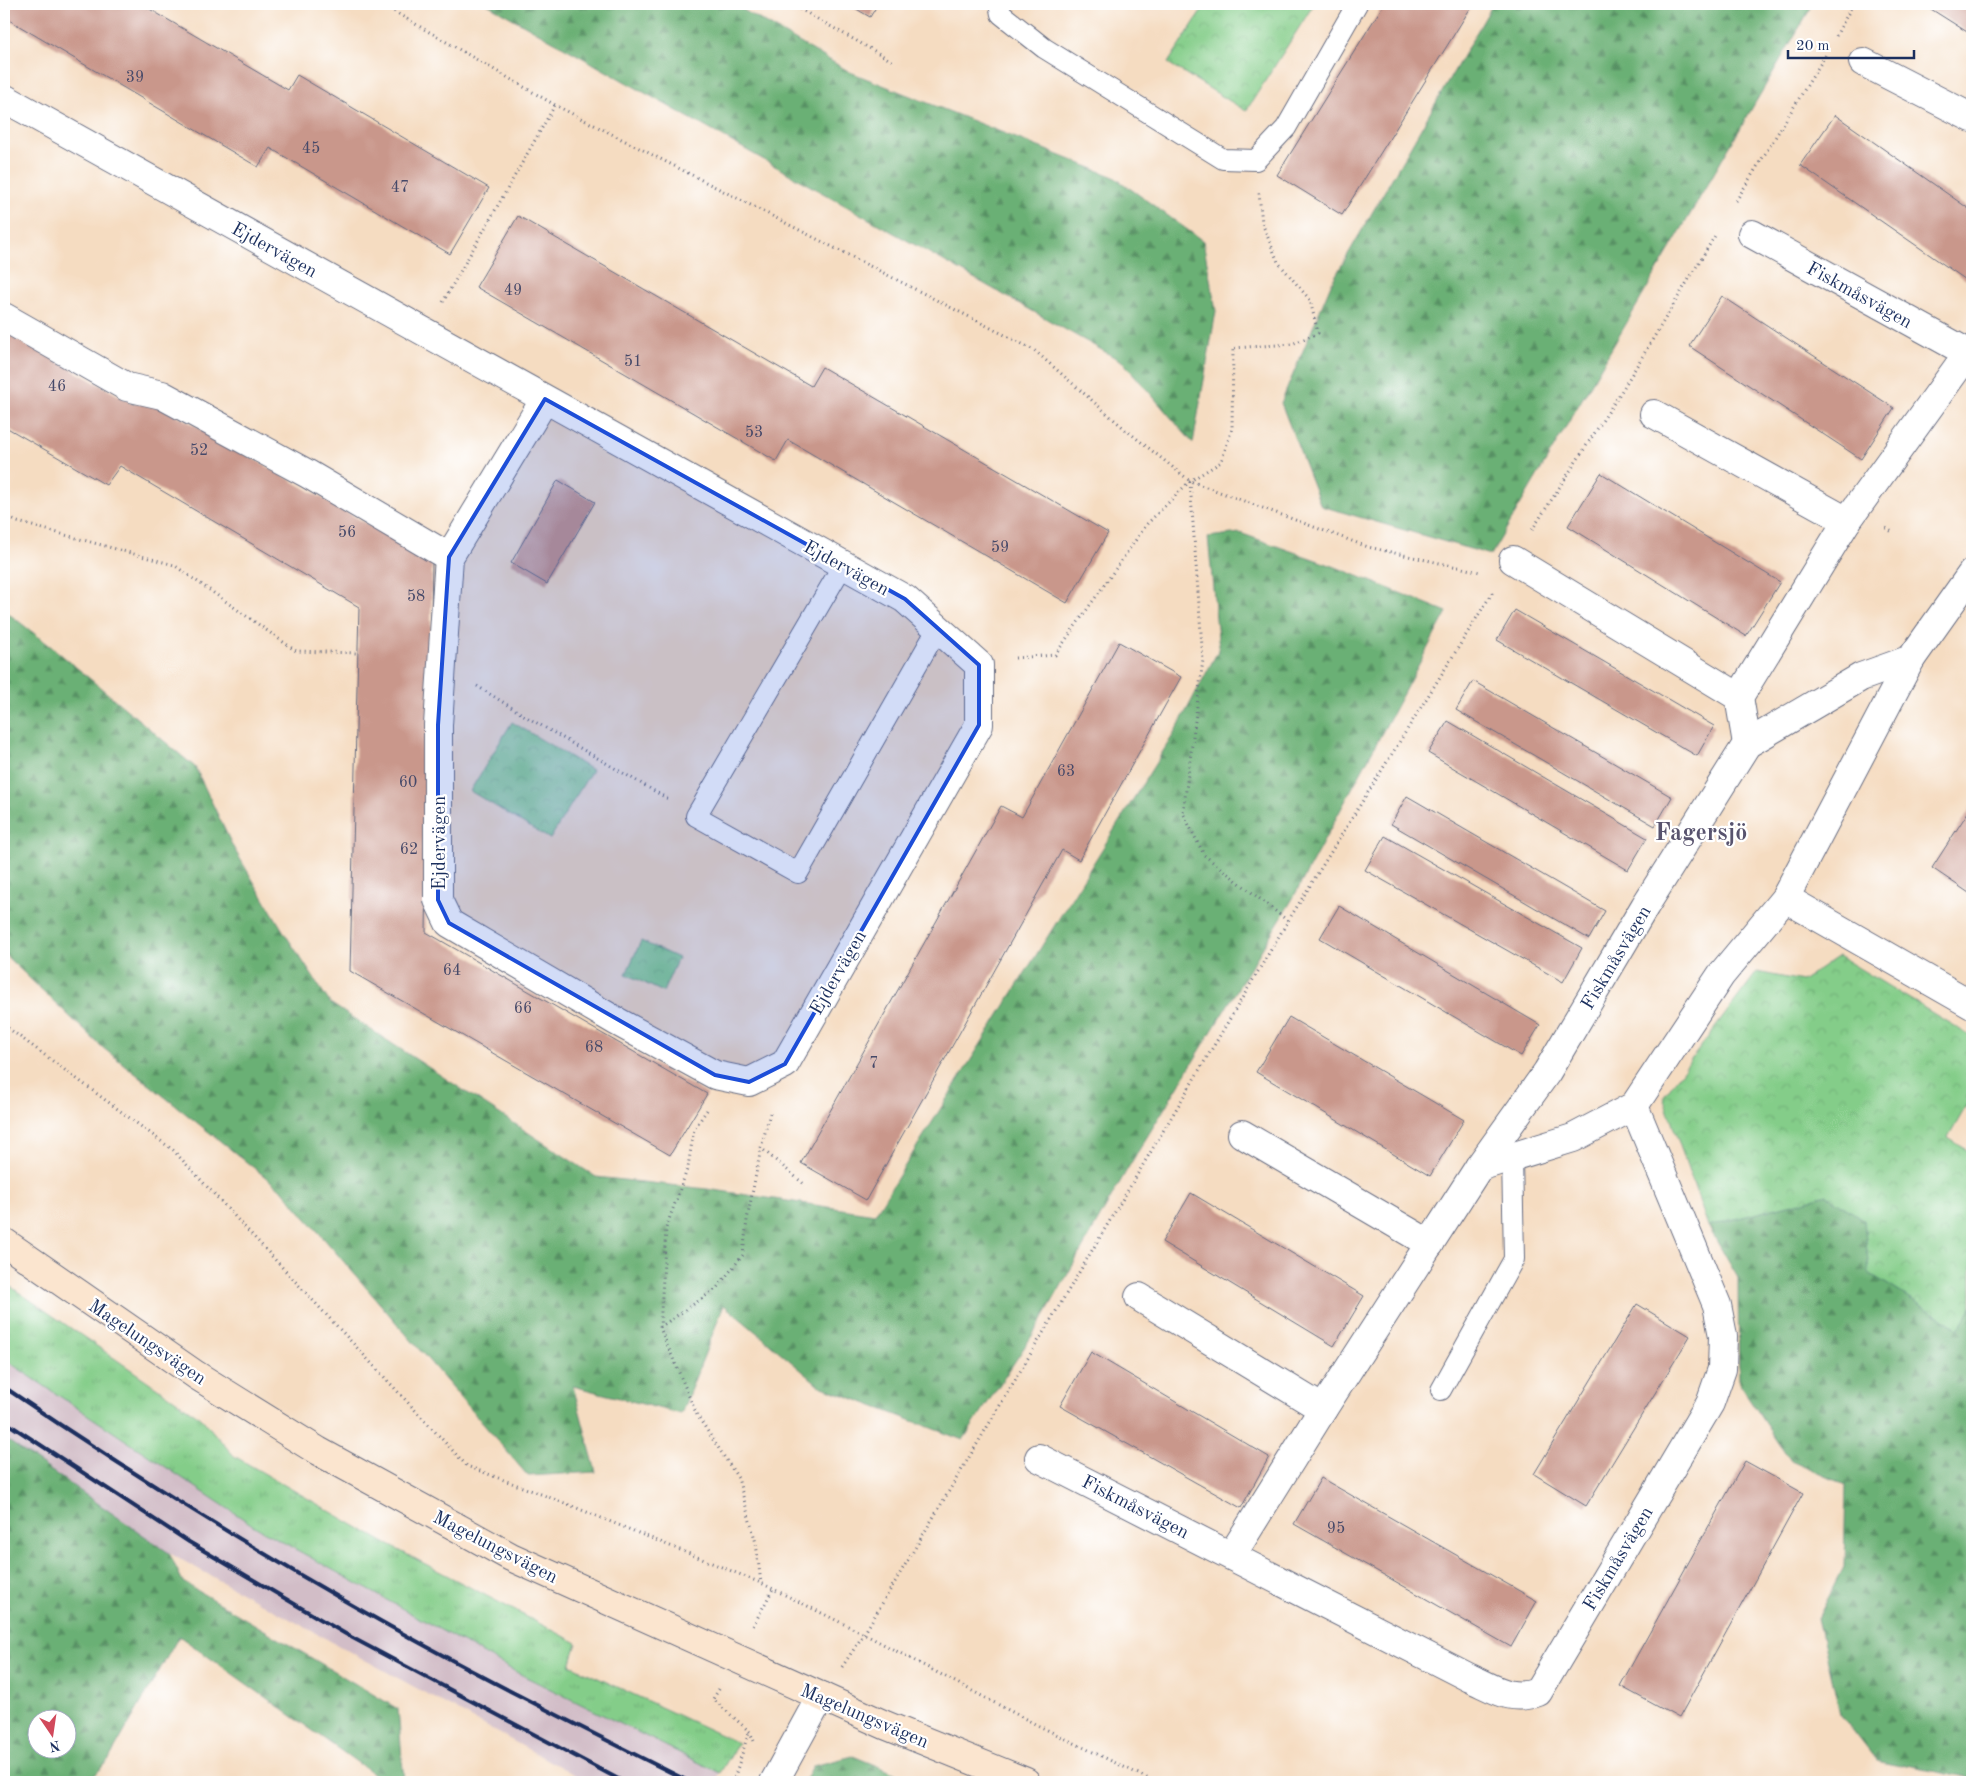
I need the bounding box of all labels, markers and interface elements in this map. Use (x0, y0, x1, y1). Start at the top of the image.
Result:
scale bar (1788, 28, 1915, 60)
text: 20 m (1796, 39, 1830, 54)
house number: 39 (126, 70, 144, 86)
house number: 45 (302, 141, 320, 157)
house number: 47 (391, 180, 409, 196)
street label: Ejdervägen (228, 220, 320, 282)
street label: Fiskmåsvägen (1803, 259, 1915, 333)
house number: 49 (504, 283, 522, 299)
house number: 51 (624, 354, 642, 370)
house number: 46 (48, 379, 66, 395)
house number: 53 (745, 425, 763, 441)
house number: 52 (190, 443, 208, 459)
house number: 56 (338, 525, 356, 541)
street label: Ejdervägen (800, 538, 892, 600)
house number: 59 (991, 540, 1009, 556)
house number: 58 (407, 589, 425, 605)
house number: 63 (1057, 764, 1075, 780)
house number: 60 (399, 775, 417, 791)
street label: Ejdervägen (431, 796, 450, 890)
district label: Fagersjö (1655, 822, 1747, 846)
house number: 62 (400, 842, 418, 858)
street label: Fiskmåsvägen (1579, 903, 1656, 1014)
street label: Ejdervägen (807, 928, 871, 1019)
house number: 64 (443, 963, 461, 979)
house number: 66 (514, 1001, 532, 1017)
house number: 68 (585, 1040, 603, 1056)
house number: 7 (869, 1056, 879, 1072)
street label: Magelungsvägen (84, 1297, 209, 1389)
street label: Fiskmåsvägen (1078, 1473, 1192, 1543)
street label: Fiskmåsvägen (1581, 1504, 1658, 1615)
street label: Magelungsvägen (429, 1509, 560, 1588)
house number: 95 (1327, 1521, 1345, 1537)
street label: Magelungsvägen (797, 1682, 931, 1753)
north arrow (28, 1708, 78, 1758)
text: N (48, 1738, 61, 1754)

